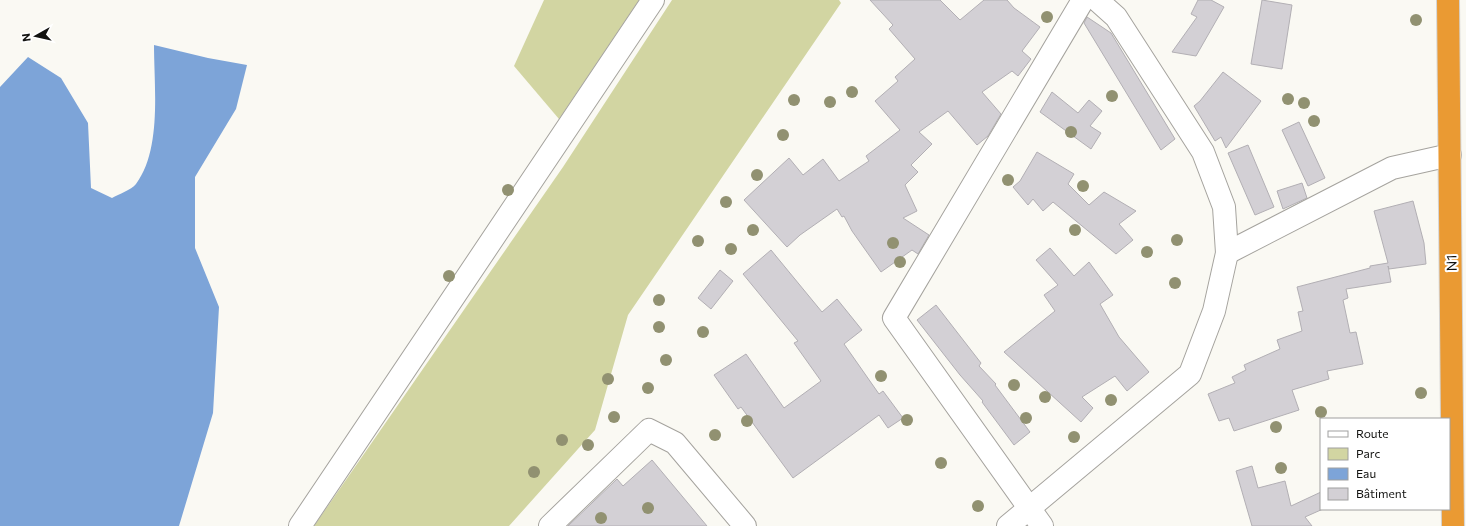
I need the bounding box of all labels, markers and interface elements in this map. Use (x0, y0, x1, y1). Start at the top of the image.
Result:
north arrow (16, 16, 56, 56)
text: N (19, 32, 33, 42)
street label: N1 (1442, 255, 1460, 271)
legend (1320, 418, 1450, 510)
text: Route (1356, 426, 1389, 440)
text: Parc (1356, 446, 1380, 460)
text: Eau (1356, 466, 1376, 480)
text: Bâtiment (1356, 486, 1407, 500)

